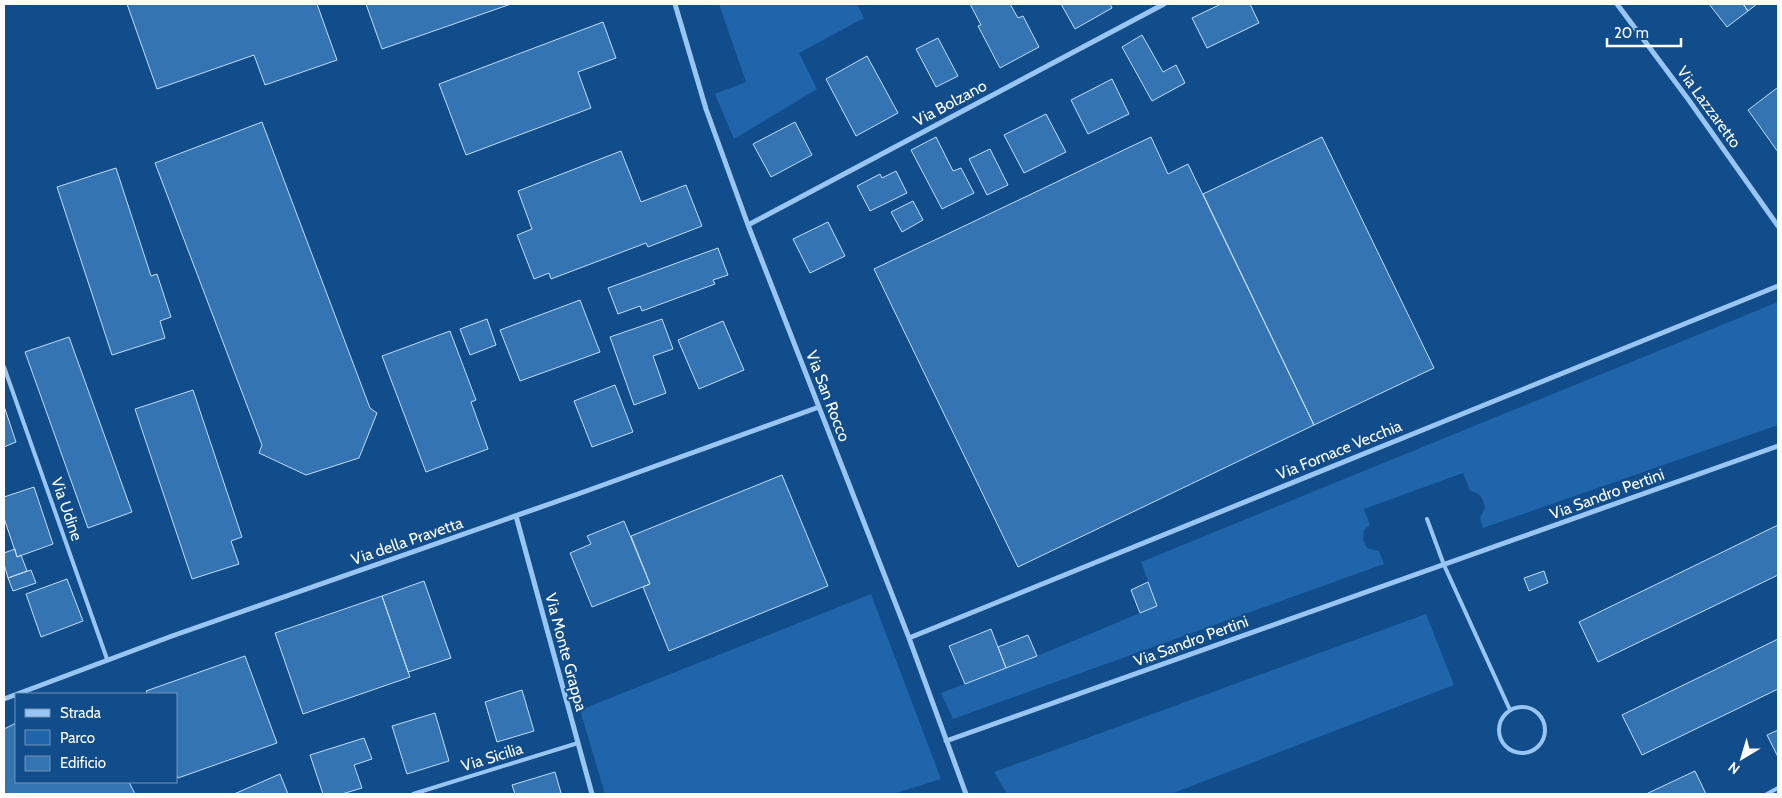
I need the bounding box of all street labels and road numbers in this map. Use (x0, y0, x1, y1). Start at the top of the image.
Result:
street label: Via Lazzaretto (1673, 63, 1745, 152)
street label: Via Bolzano (910, 76, 990, 130)
street label: Via San Rocco (802, 348, 854, 444)
street label: Via Fornace Vecchia (1274, 416, 1405, 484)
street label: Via Sandro Pertini (1547, 464, 1667, 524)
street label: Via Udine (47, 475, 87, 543)
street label: Via della Pravetta (349, 513, 466, 569)
street label: Via Monte Grappa (541, 591, 591, 713)
street label: Via Sandro Pertini (1131, 611, 1251, 671)
street label: Via Sicilia (459, 739, 525, 775)

